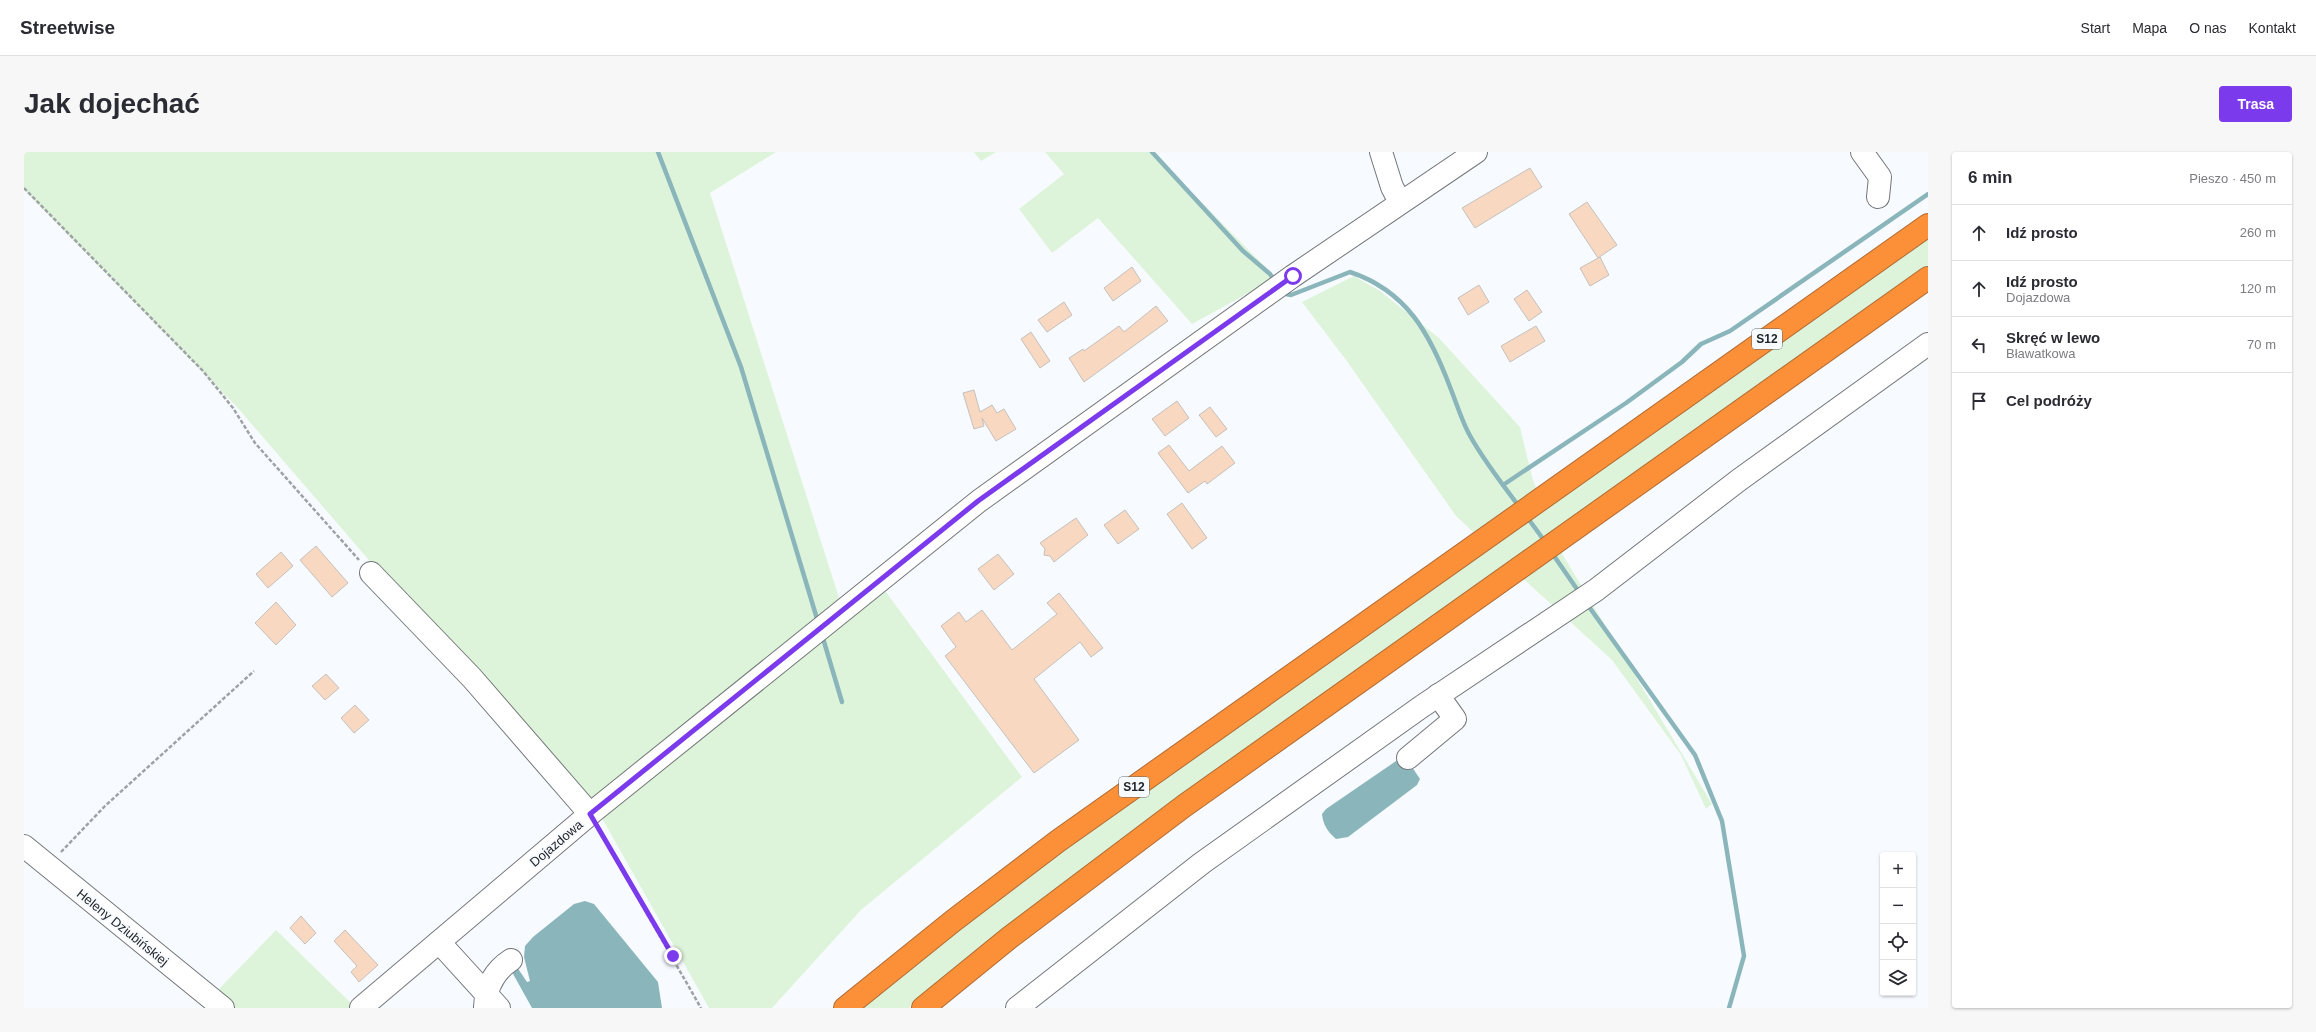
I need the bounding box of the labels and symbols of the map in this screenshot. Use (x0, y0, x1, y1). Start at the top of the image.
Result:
route start (1284, 267, 1302, 285)
road number: S12 (1752, 329, 1782, 349)
road number: S12 (1119, 777, 1149, 797)
street label: Dojazdowa (527, 816, 586, 870)
street label: Heleny Dziubińskiej (74, 886, 172, 969)
route end (664, 947, 682, 965)

